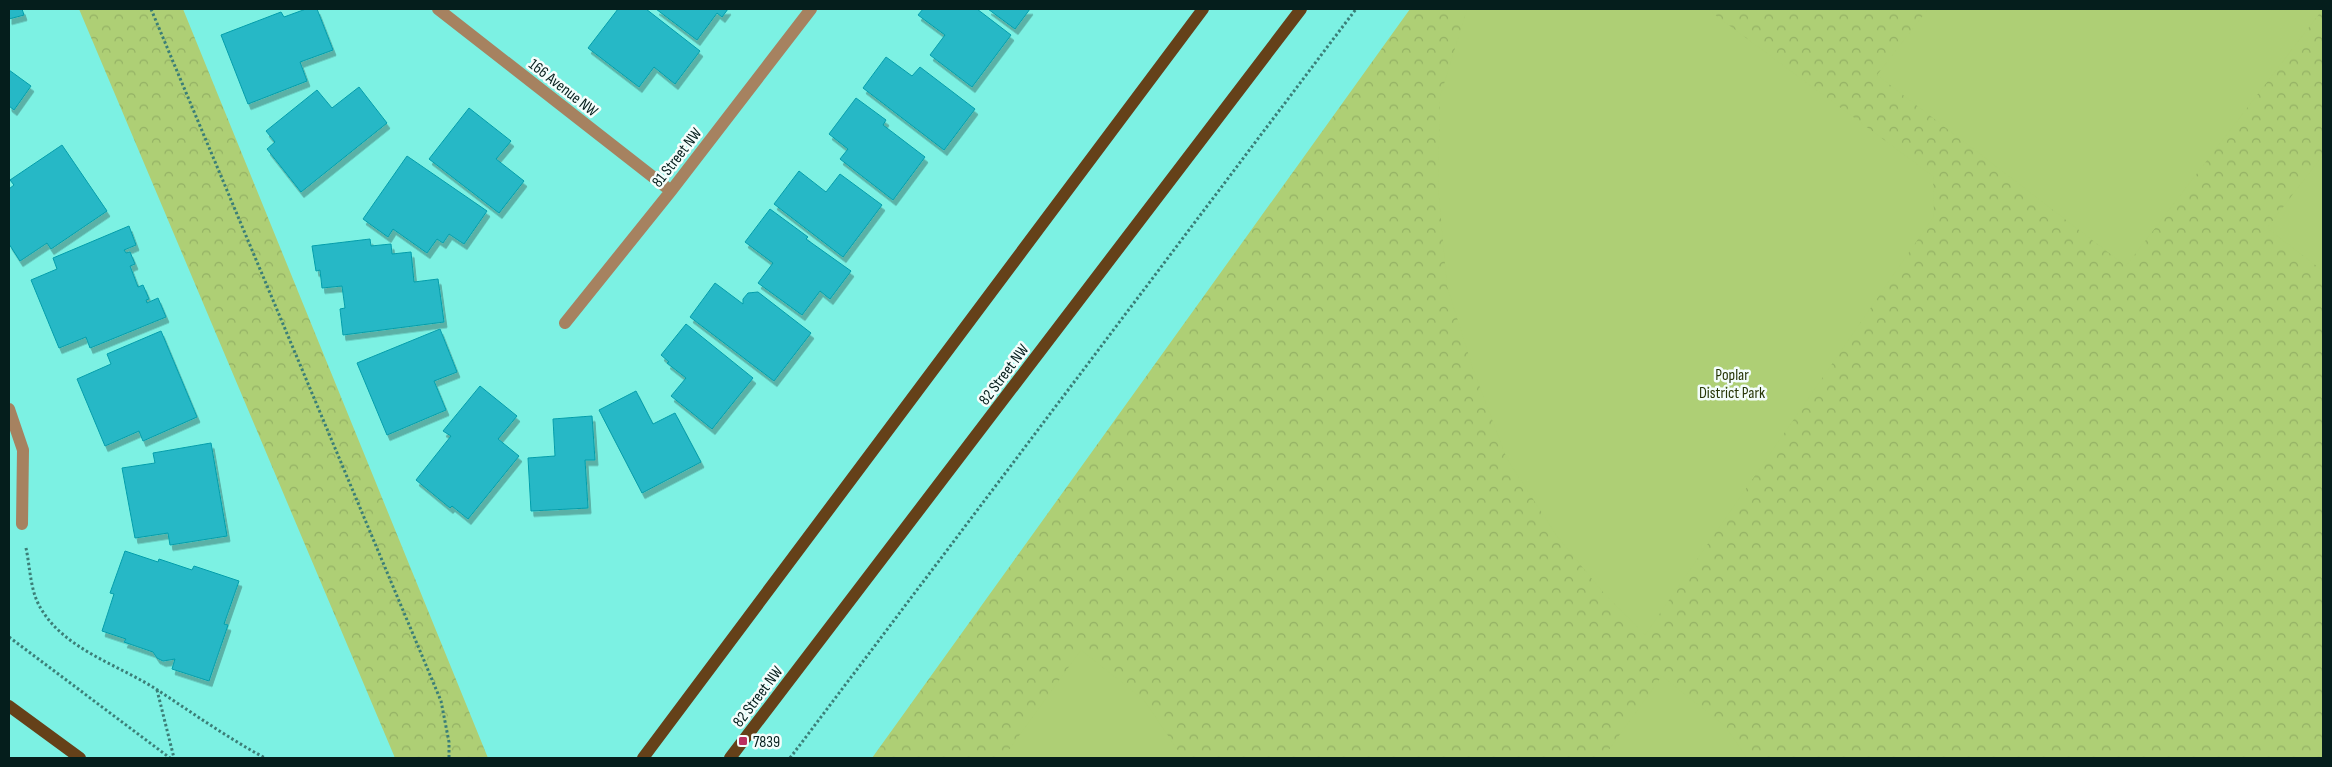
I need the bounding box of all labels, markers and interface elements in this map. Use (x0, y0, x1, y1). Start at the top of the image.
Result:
street label: 166 Avenue NW (525, 55, 602, 121)
street label: 81 Street NW (648, 124, 707, 191)
street label: 82 Street NW (975, 340, 1034, 409)
park label: Poplar District Park (1699, 366, 1765, 403)
street label: 82 Street NW (729, 662, 788, 731)
place label: 7839 (753, 733, 780, 752)
marker: 7839 (737, 735, 749, 747)

